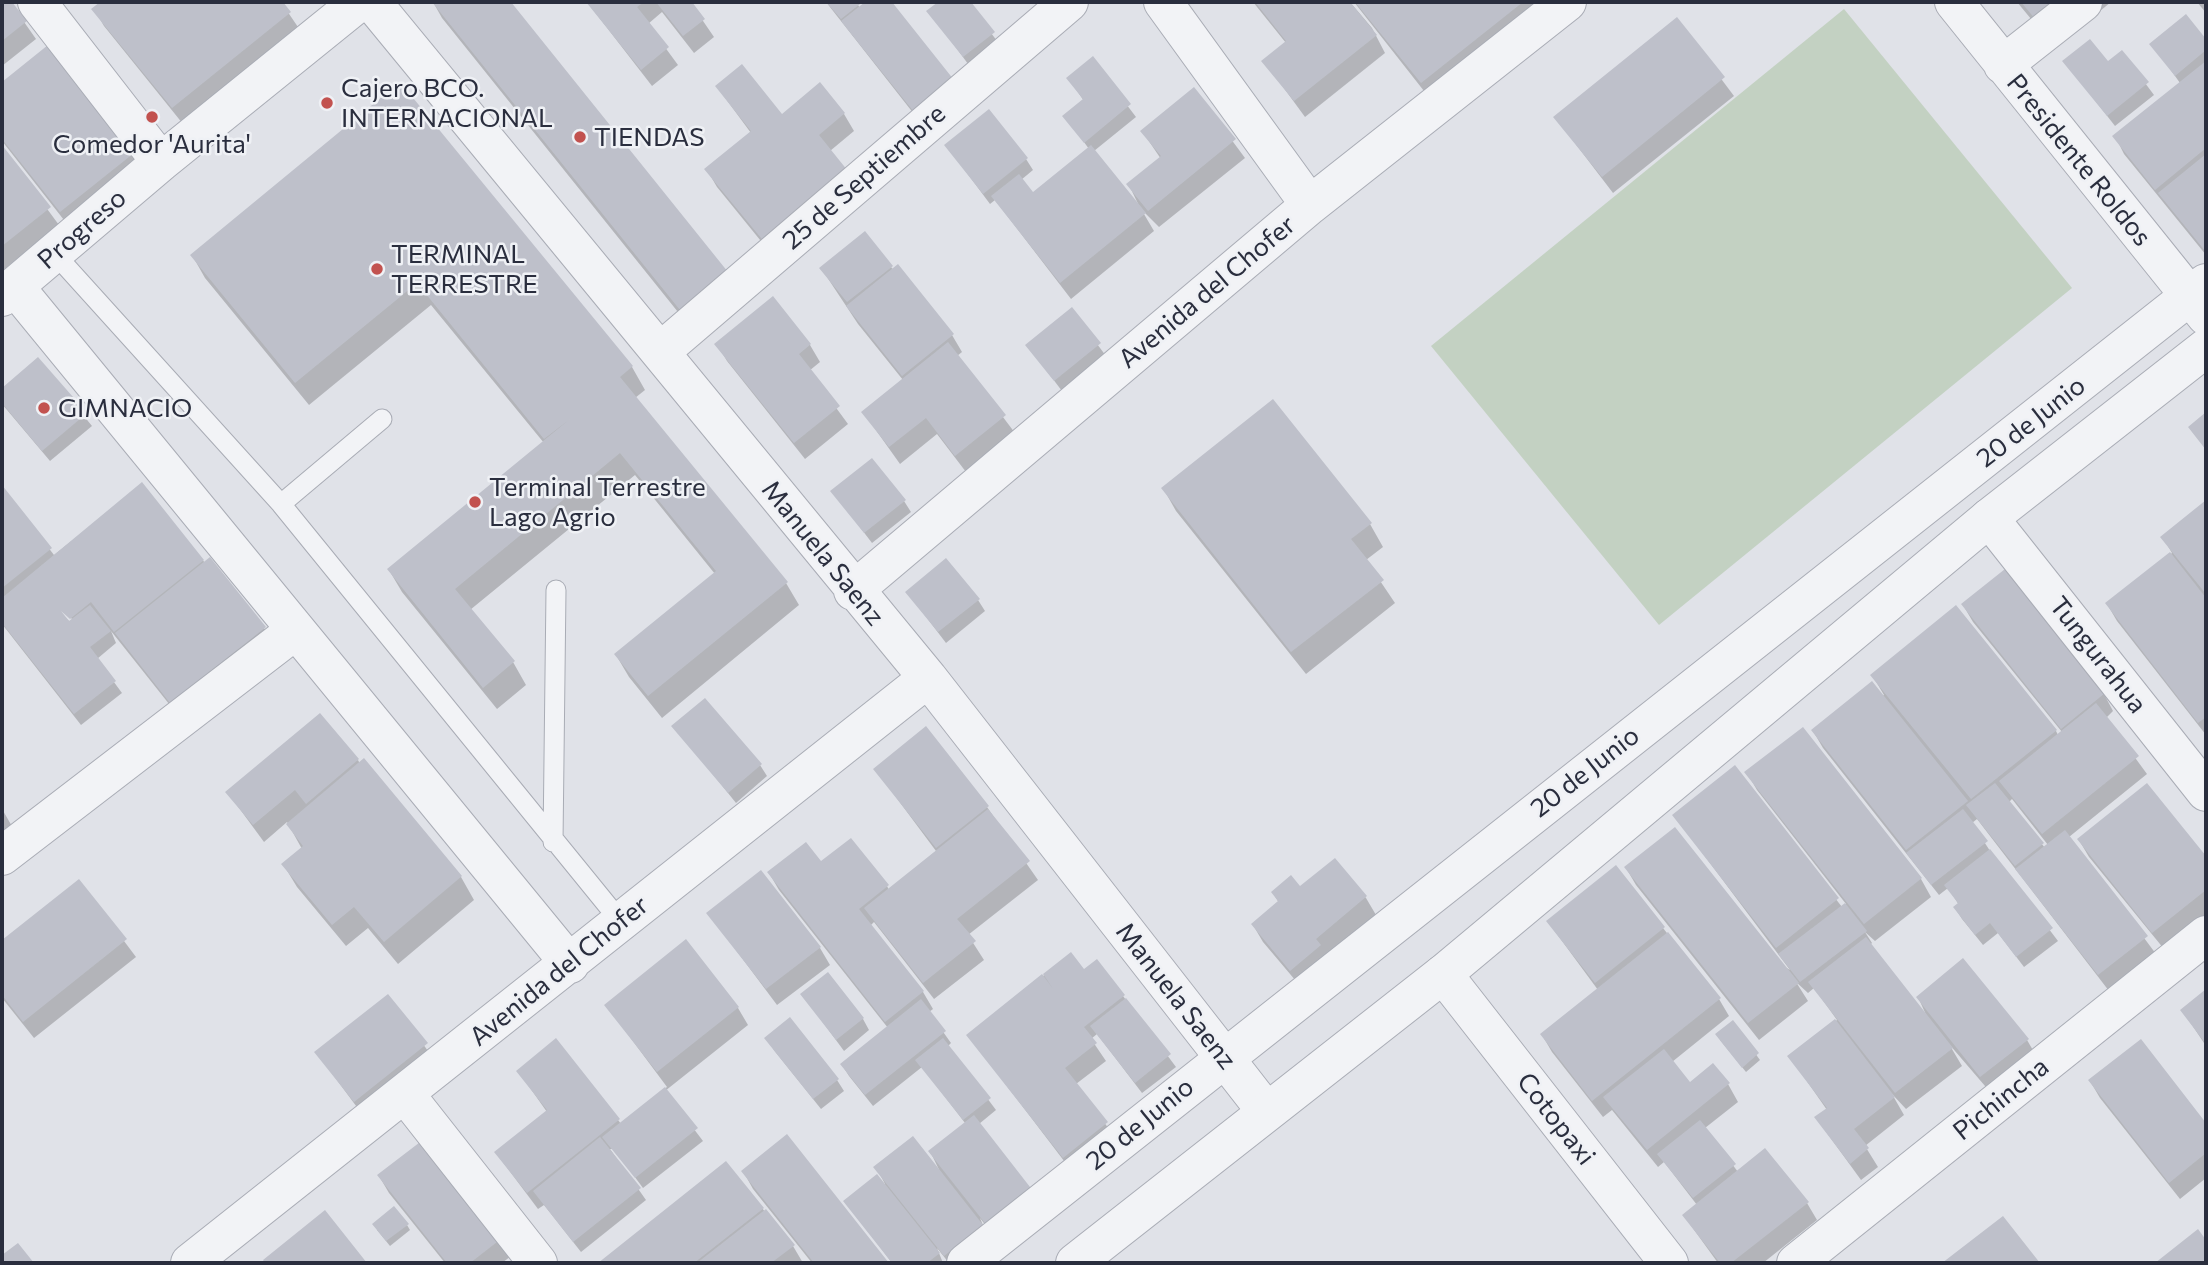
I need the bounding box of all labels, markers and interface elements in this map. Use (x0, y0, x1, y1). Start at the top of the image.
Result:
street label: Presidente Roldos (2000, 68, 2158, 252)
place label: Cajero BCO. INTERNACIONAL (341, 72, 553, 134)
marker: Cajero BCO. INTERNACIONAL (319, 95, 335, 111)
street label: 25 de Septiembre (776, 98, 952, 256)
marker: Comedor 'Aurita' (144, 109, 160, 125)
place label: TIENDAS (594, 121, 705, 153)
place label: Comedor 'Aurita' (53, 128, 251, 160)
marker: TIENDAS (572, 129, 588, 145)
street label: Progreso (31, 182, 133, 276)
street label: Avenida del Chofer (1112, 209, 1302, 375)
place label: TERMINAL TERRESTRE (391, 238, 538, 300)
marker: TERMINAL TERRESTRE (369, 261, 385, 277)
street label: 20 de Junio (1970, 370, 2092, 474)
place label: GIMNACIO (58, 392, 192, 424)
marker: GIMNACIO (36, 400, 52, 416)
place label: Terminal Terrestre Lago Agrio (489, 471, 706, 532)
street label: Manuela Saenz (755, 474, 891, 632)
marker: Terminal Terrestre Lago Agrio (467, 494, 483, 510)
street label: Tungurahua (2043, 591, 2153, 719)
street label: 20 de Junio (1524, 720, 1646, 824)
street label: Avenida del Chofer (463, 889, 655, 1053)
street label: Manuela Saenz (1109, 917, 1243, 1075)
street label: Pichincha (1947, 1051, 2055, 1147)
street label: Cotopaxi (1510, 1067, 1602, 1171)
street label: 20 de Junio (1080, 1071, 1200, 1177)

